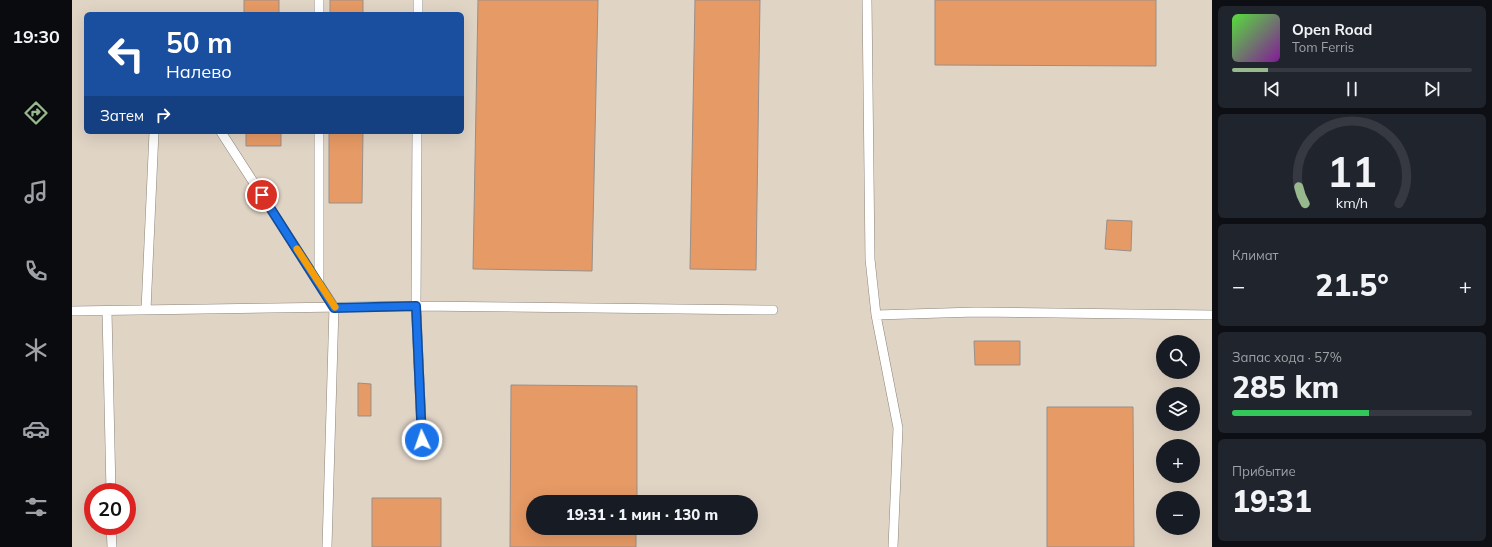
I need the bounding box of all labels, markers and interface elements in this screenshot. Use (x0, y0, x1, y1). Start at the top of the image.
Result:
text: Open Road (1292, 20, 1372, 39)
text: 19:30 (12, 25, 60, 48)
text: 50 m (166, 25, 232, 60)
icon: left (100, 28, 152, 80)
text: Tom Ferris (1292, 39, 1354, 55)
text: Налево (166, 60, 232, 83)
icon: previous (1261, 78, 1283, 100)
icon: pause (1341, 78, 1363, 100)
icon: next (1421, 78, 1443, 100)
icon: directions (22, 99, 50, 127)
icon: right (152, 104, 174, 126)
text: Затем (100, 106, 144, 125)
text: 11 (1327, 145, 1377, 197)
icon: music (22, 178, 50, 206)
pin (245, 178, 279, 212)
icon: arrive (251, 184, 273, 206)
text: km/h (1336, 193, 1368, 211)
text: Климат (1232, 247, 1279, 263)
icon: phone (22, 257, 50, 285)
text: 21.5° (1315, 266, 1389, 304)
text: − (1232, 272, 1245, 300)
text: + (1459, 272, 1472, 300)
map controls (1156, 335, 1200, 535)
button: search (1156, 335, 1200, 379)
icon: climate (22, 336, 50, 364)
text: Запас хода · 57% (1232, 349, 1342, 365)
text: 285 km (1232, 368, 1339, 406)
button: layers (1156, 387, 1200, 431)
icon: car (22, 415, 50, 443)
position arrow (401, 419, 443, 461)
button: + (1156, 439, 1200, 483)
text: Прибытие (1232, 463, 1296, 479)
text: 19:31 (1232, 482, 1312, 520)
speed limit sign: 20 (84, 483, 136, 535)
button: − (1156, 491, 1200, 535)
icon: filters (22, 493, 50, 521)
text: 19:31 · 1 мин · 130 m (566, 505, 718, 524)

